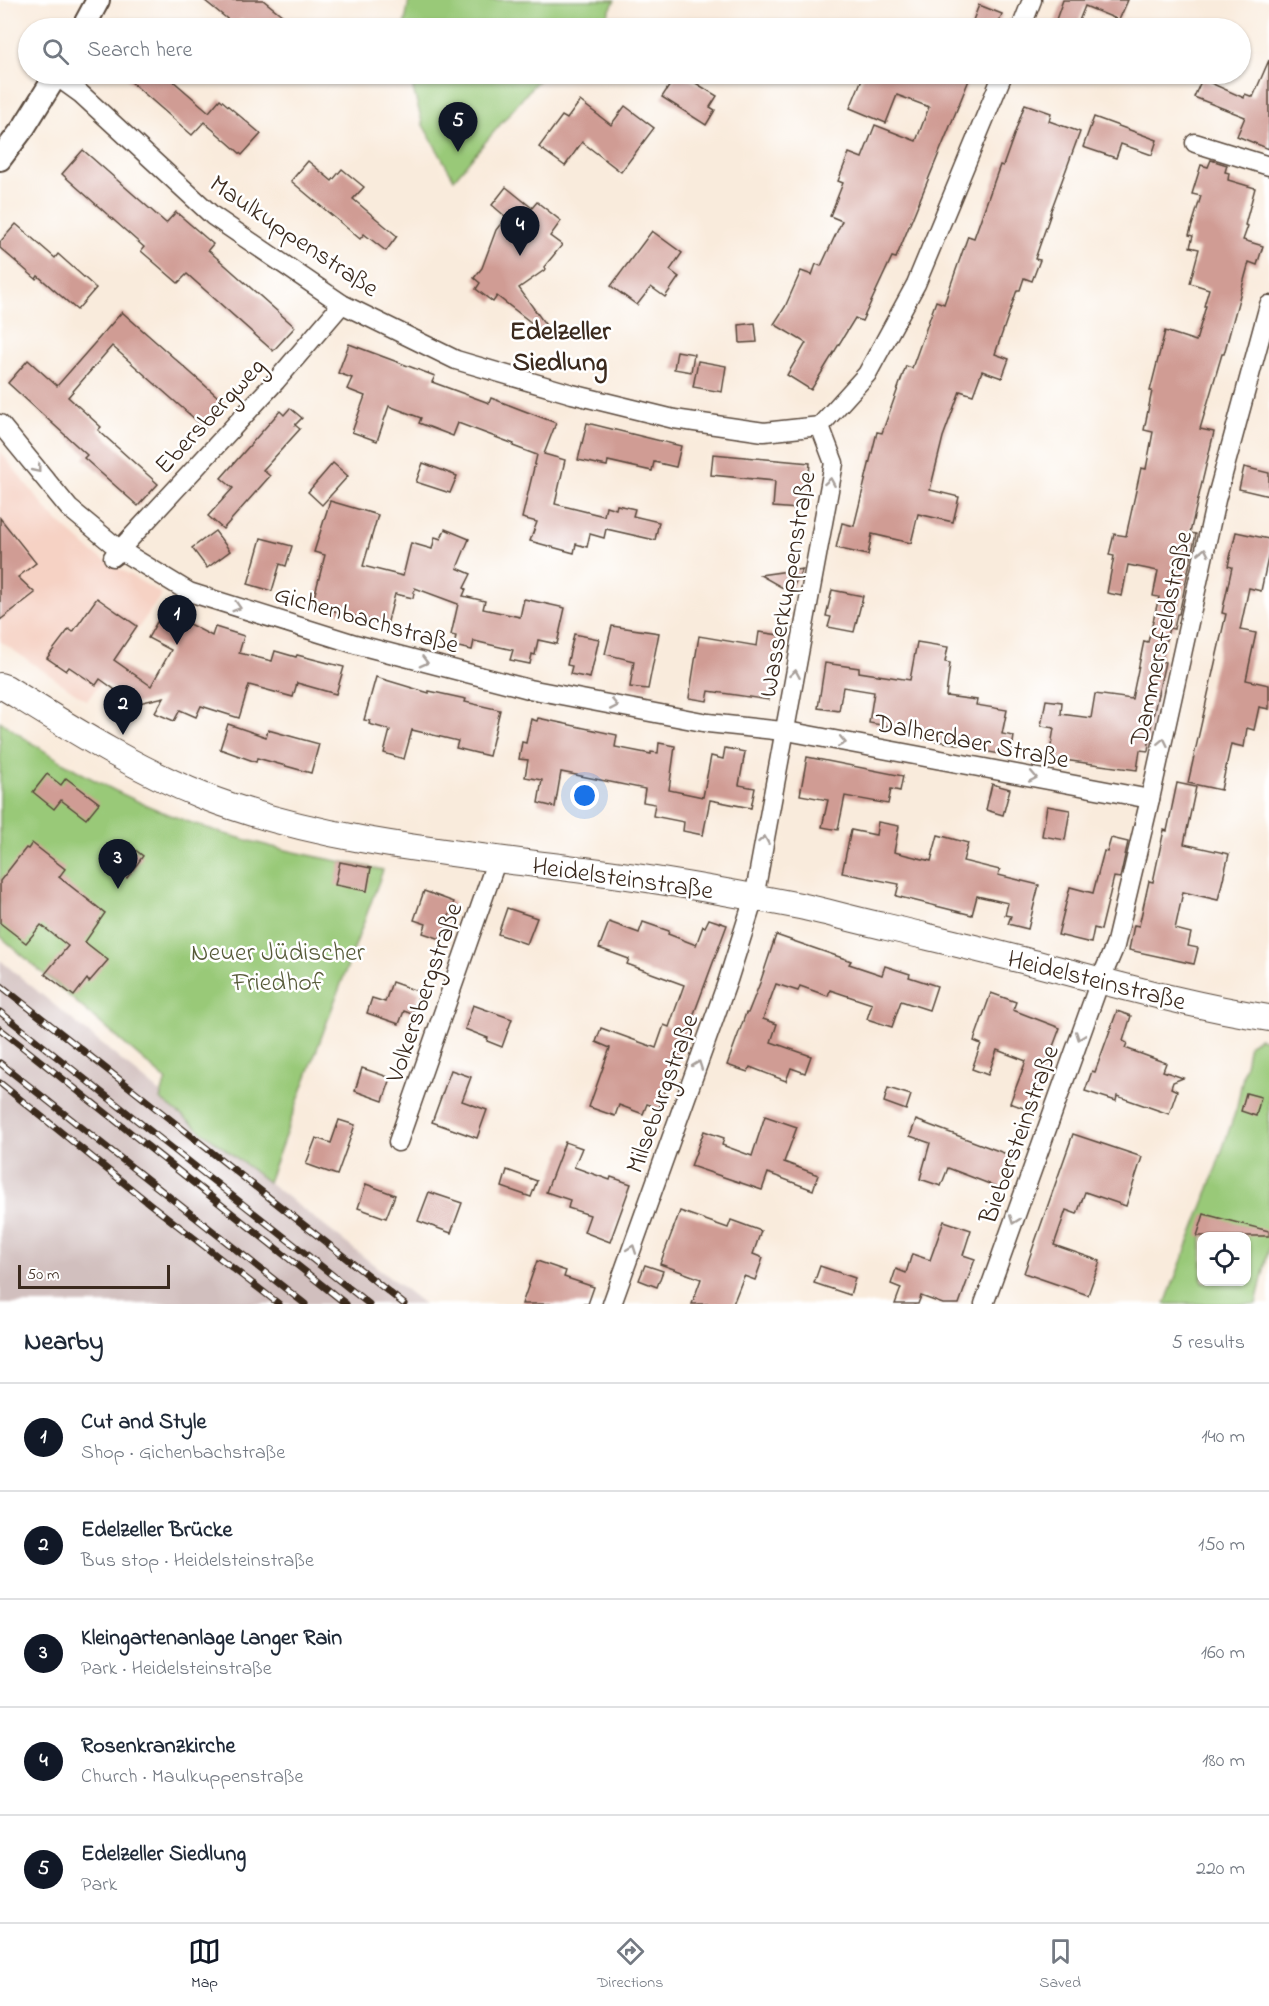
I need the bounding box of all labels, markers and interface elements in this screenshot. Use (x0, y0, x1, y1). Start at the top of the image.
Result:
search box (18, 18, 1251, 84)
icon: search (39, 35, 72, 68)
text: Search here (87, 35, 192, 67)
pin: 5 (438, 102, 478, 152)
street label: Maulkuppenstraße (201, 167, 386, 309)
pin: 4 (500, 206, 540, 256)
district label: Edelzeller Siedlung (509, 313, 611, 384)
street label: Ebersbergweg (147, 350, 276, 484)
one-way arrow (30, 462, 41, 473)
street label: Wasserkuppenstraße (750, 468, 828, 700)
one-way arrow (823, 477, 836, 487)
street label: Dammersfeldstraße (1121, 528, 1204, 750)
one-way arrow (1197, 547, 1210, 557)
street label: Gichenbachstraße (269, 576, 463, 665)
pin: 1 (158, 596, 196, 645)
one-way arrow (231, 600, 242, 612)
one-way arrow (419, 654, 429, 667)
one-way arrow (788, 669, 801, 679)
pin: 2 (104, 686, 142, 735)
one-way arrow (608, 698, 618, 711)
street label: Dalherdaer Straße (870, 705, 1072, 780)
one-way arrow (837, 735, 846, 747)
one-way arrow (1156, 737, 1169, 747)
one-way arrow (1029, 771, 1038, 783)
your location (570, 781, 599, 810)
one-way arrow (757, 836, 770, 846)
pin: 3 (98, 840, 138, 889)
street label: Heidelsteinstraße (530, 848, 716, 912)
street label: Volkersbergstraße (377, 898, 475, 1089)
park label: Neuer Jüdischer Friedhof (191, 935, 366, 1003)
street label: Heidelsteinstraße (1003, 941, 1190, 1023)
street label: Milseburgstraße (617, 1009, 710, 1179)
one-way arrow (1075, 1030, 1088, 1041)
street label: Biebersteinstraße (971, 1040, 1071, 1231)
one-way arrow (690, 1061, 703, 1071)
one-way arrow (1009, 1214, 1022, 1225)
map controls (1197, 1232, 1251, 1286)
button: locate (1197, 1232, 1251, 1286)
one-way arrow (624, 1244, 637, 1255)
scale bar (18, 1262, 170, 1290)
text: 50 m (27, 1263, 59, 1287)
text: Nearby (24, 1324, 103, 1362)
text: 5 results (1172, 1329, 1245, 1358)
text: Cut and Style (81, 1407, 206, 1439)
text: 1 (40, 1423, 47, 1452)
text: 140 m (1201, 1423, 1245, 1452)
text: Shop · Gichenbachstraße (81, 1439, 285, 1468)
text: Edelzeller Brücke (81, 1515, 232, 1547)
text: 2 (39, 1531, 48, 1560)
text: 150 m (1198, 1531, 1245, 1560)
text: Bus stop · Heidelsteinstraße (81, 1547, 314, 1576)
text: Kleingartenanlage Langer Rain (81, 1623, 342, 1655)
text: 3 (39, 1639, 48, 1668)
text: 160 m (1201, 1639, 1245, 1668)
text: Park · Heidelsteinstraße (81, 1655, 272, 1684)
text: Rosenkranzkirche (81, 1731, 235, 1763)
text: 4 (39, 1747, 48, 1776)
text: 180 m (1202, 1747, 1245, 1776)
text: Church · Maulkuppenstraße (81, 1763, 303, 1792)
text: Edelzeller Siedlung (81, 1839, 246, 1871)
text: 5 (38, 1855, 49, 1884)
text: 220 m (1196, 1855, 1245, 1884)
text: Park (81, 1871, 117, 1900)
tab: Map (188, 1935, 221, 1995)
tab: Directions (597, 1935, 663, 1995)
tab: Saved (1039, 1935, 1081, 1995)

